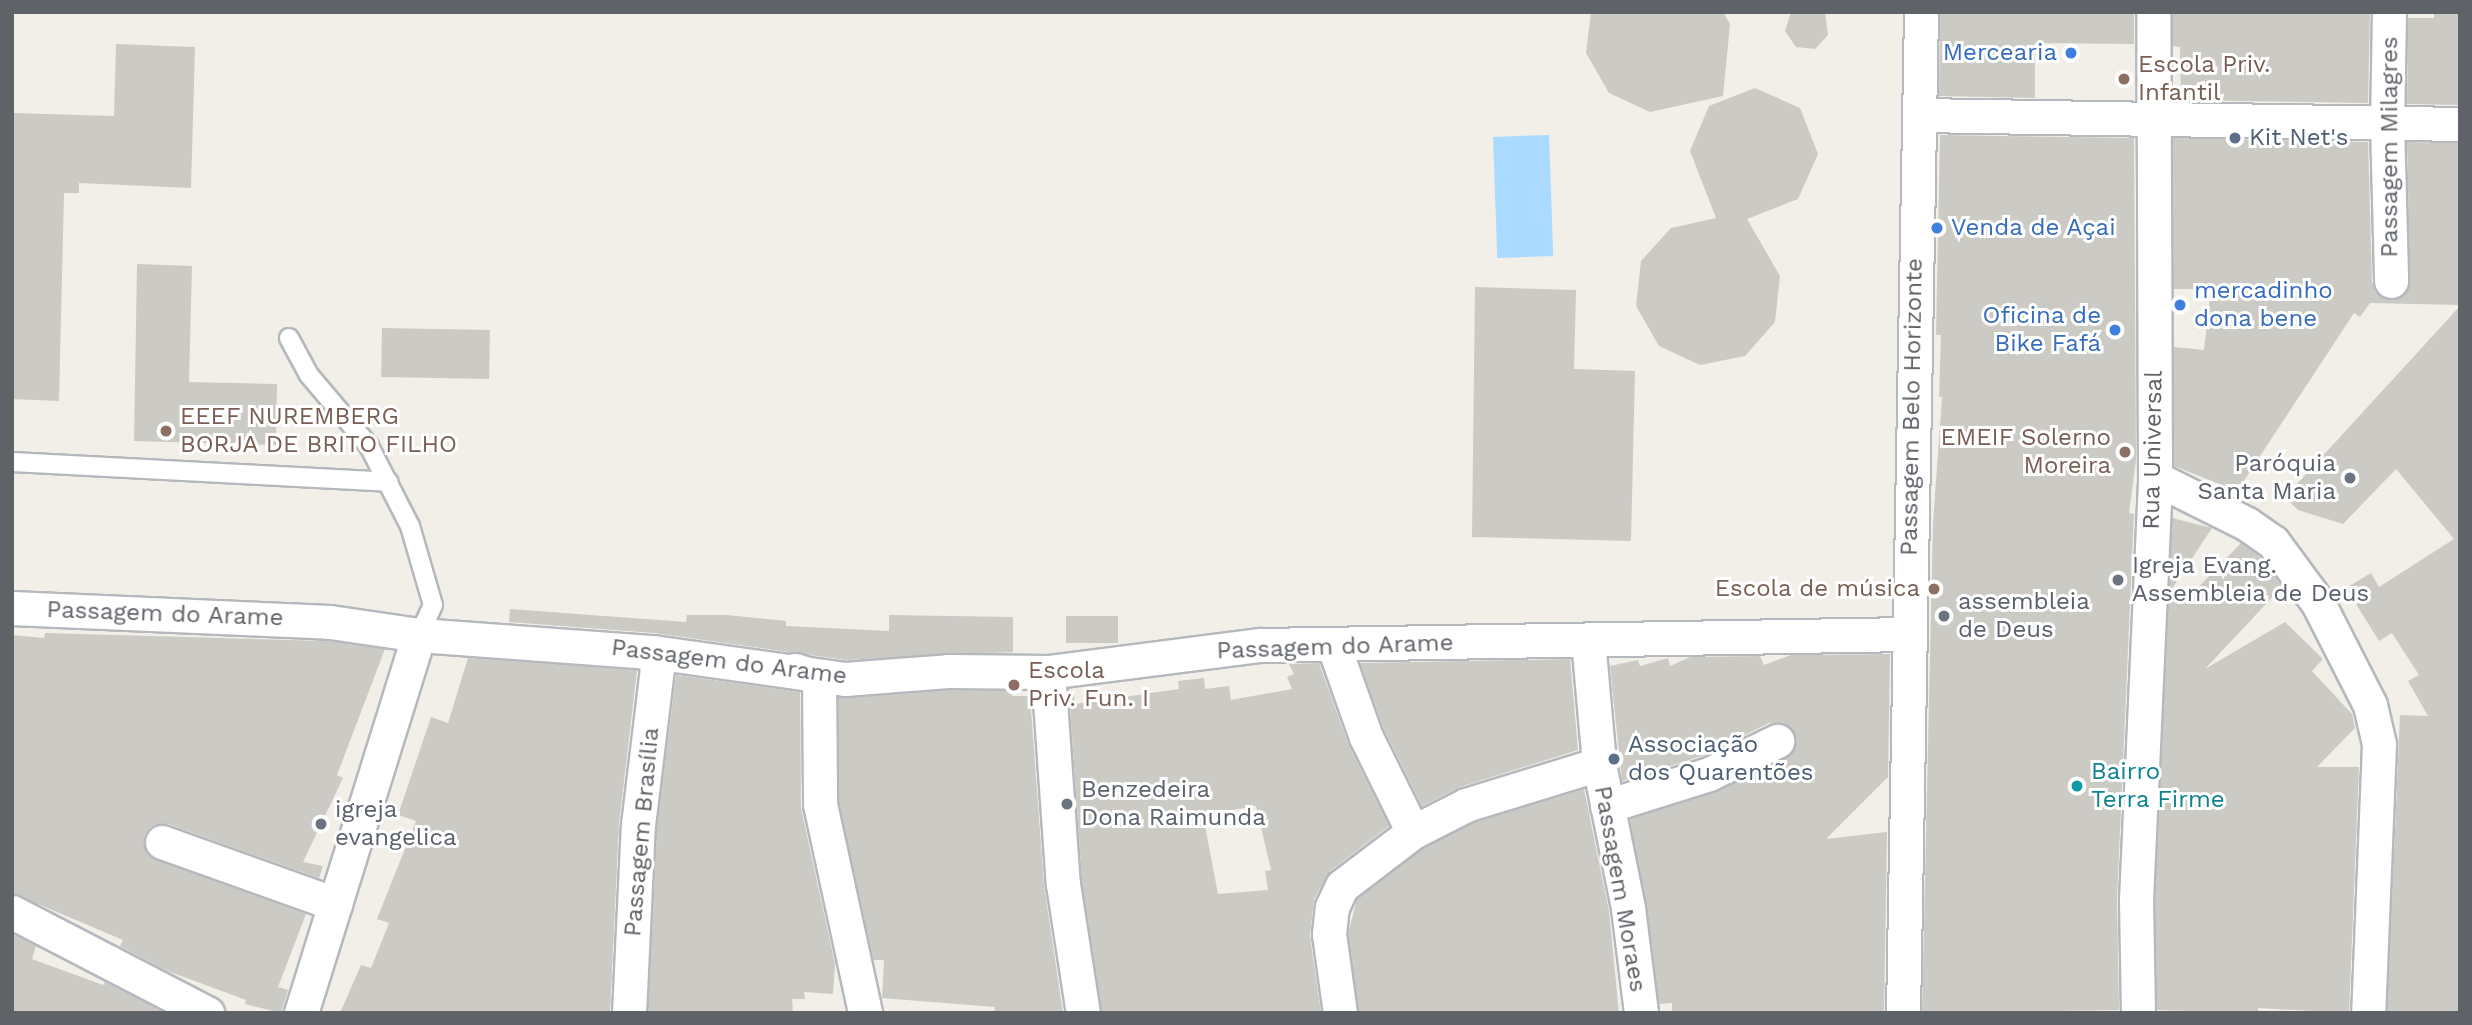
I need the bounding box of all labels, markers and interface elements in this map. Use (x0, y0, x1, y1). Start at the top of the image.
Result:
street label: Passagem Milagres (2376, 36, 2404, 258)
place label: Mercearia (1943, 39, 2057, 67)
marker: Mercearia (2063, 45, 2079, 61)
place label: Escola Priv. Infantil (2138, 51, 2271, 107)
marker: Escola Priv. Infantil (2116, 71, 2132, 87)
place label: Kit Net's (2249, 124, 2348, 152)
marker: Kit Net's (2227, 130, 2243, 146)
place label: Venda de Açai (1951, 214, 2117, 242)
marker: Venda de Açai (1929, 220, 1945, 236)
street label: Passagem Belo Horizonte (1895, 258, 1929, 556)
place label: mercadinho dona bene (2194, 277, 2333, 333)
marker: mercadinho dona bene (2172, 297, 2188, 313)
place label: Oficina de Bike Fafá (1982, 302, 2101, 358)
marker: Oficina de Bike Fafá (2107, 322, 2123, 338)
street label: Rua Universal (2137, 370, 2169, 530)
place label: EEEF NUREMBERG BORJA DE BRITO FILHO (180, 403, 458, 459)
marker: EEEF NUREMBERG BORJA DE BRITO FILHO (158, 423, 174, 439)
place label: EMEIF Solerno Moreira (1940, 424, 2111, 480)
marker: EMEIF Solerno Moreira (2117, 444, 2133, 460)
place label: Paróquia Santa Maria (2197, 450, 2336, 506)
marker: Paróquia Santa Maria (2342, 470, 2358, 486)
place label: Igreja Evang. Assembleia de Deus (2132, 552, 2370, 608)
marker: Igreja Evang. Assembleia de Deus (2110, 572, 2126, 588)
place label: Escola de música (1714, 575, 1920, 603)
marker: Escola de música (1926, 581, 1942, 597)
place label: assembleia de Deus (1958, 588, 2090, 644)
street label: Passagem do Arame (46, 595, 284, 633)
marker: assembleia de Deus (1936, 608, 1952, 624)
street label: Passagem do Arame (1216, 628, 1454, 666)
street label: Passagem do Arame (609, 633, 849, 691)
place label: Escola Priv. Fun. I (1028, 657, 1149, 713)
marker: Escola Priv. Fun. I (1006, 677, 1022, 693)
street label: Passagem Brasília (619, 726, 665, 938)
place label: Associação dos Quarentões (1628, 731, 1814, 787)
marker: Associação dos Quarentões (1606, 751, 1622, 767)
place label: Bairro Terra Firme (2091, 758, 2225, 814)
place label: Benzedeira Dona Raimunda (1081, 776, 1266, 832)
marker: Bairro Terra Firme (2069, 778, 2085, 794)
street label: Passagem Moraes (1588, 784, 1652, 994)
place label: igreja evangelica (335, 796, 456, 852)
marker: Benzedeira Dona Raimunda (1059, 796, 1075, 812)
marker: igreja evangelica (313, 816, 329, 832)

